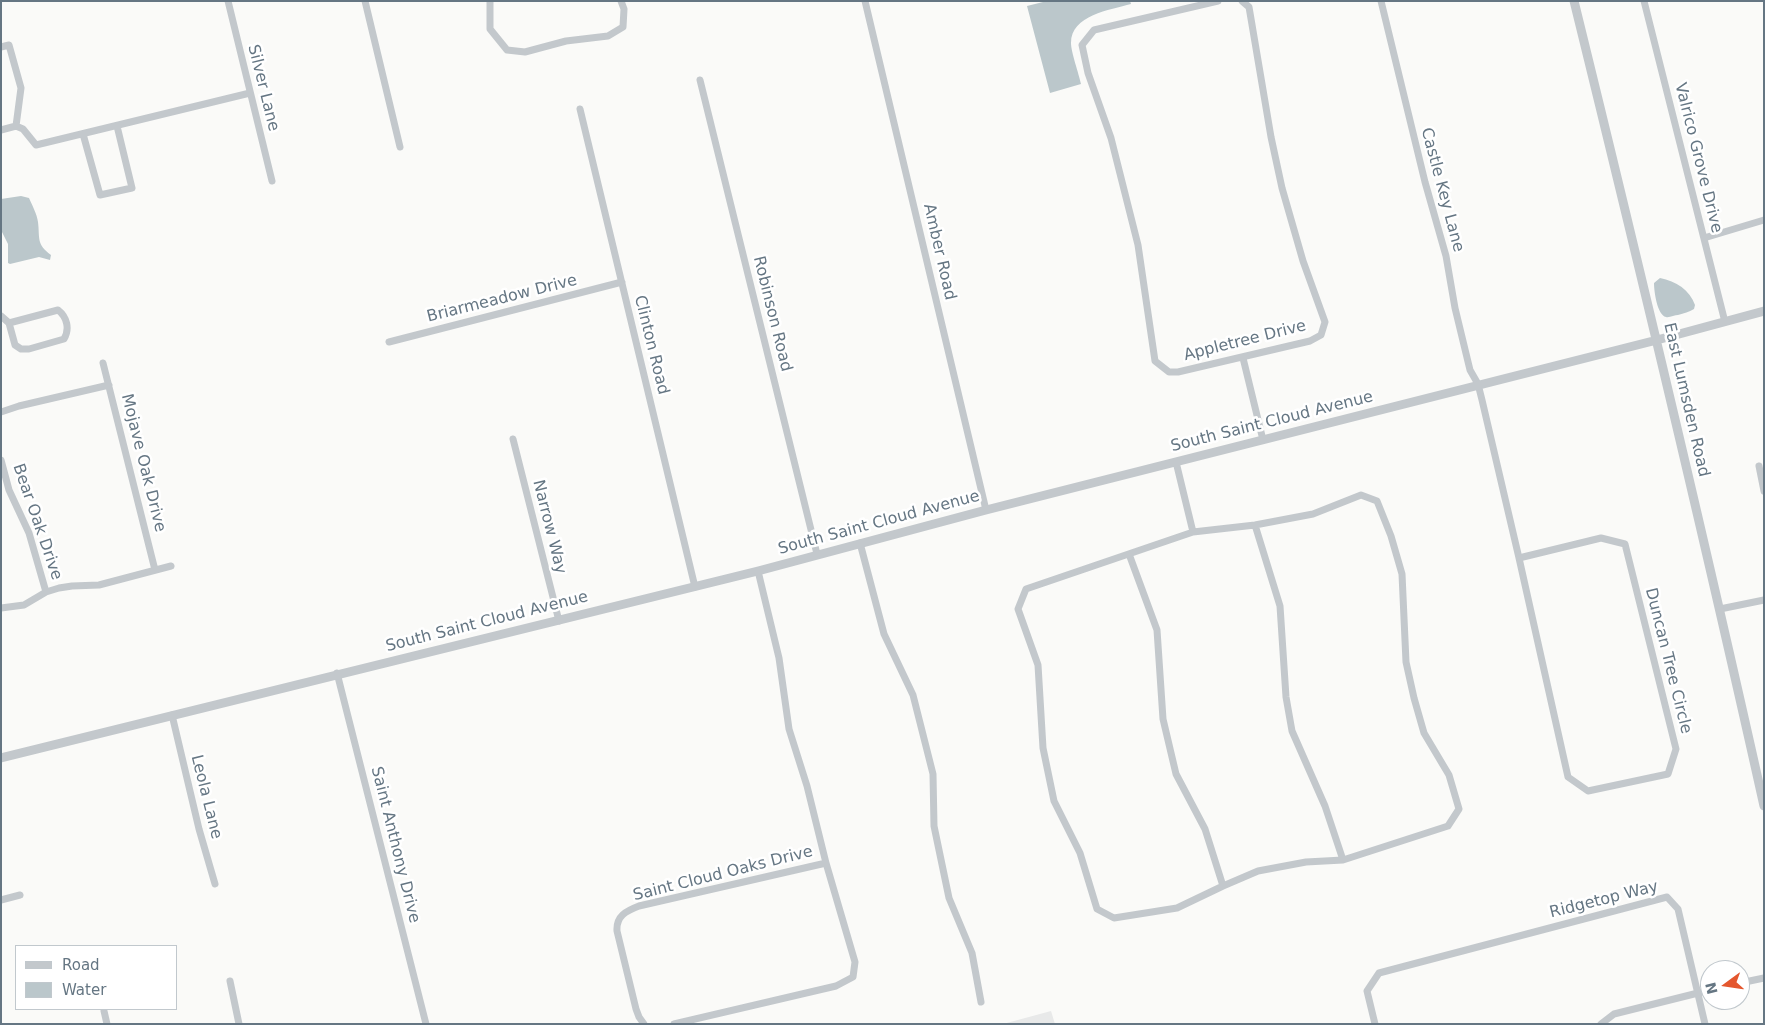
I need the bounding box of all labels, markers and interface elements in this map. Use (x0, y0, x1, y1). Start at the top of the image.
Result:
street label: Silver Lane (243, 43, 283, 133)
street label: Valrico Grove Drive (1670, 81, 1726, 235)
street label: Castle Key Lane (1416, 126, 1468, 254)
street label: Amber Road (919, 202, 959, 302)
street label: Robinson Road (748, 254, 796, 374)
street label: Briarmeadow Drive (425, 271, 579, 327)
street label: Clinton Road (629, 293, 673, 397)
street label: Appletree Drive (1182, 317, 1308, 365)
street label: East Lumsden Road (1659, 321, 1713, 479)
street label: South Saint Cloud Avenue (1169, 388, 1375, 456)
street label: Mojave Oak Drive (117, 392, 169, 534)
street label: Bear Oak Drive (8, 461, 66, 583)
street label: Narrow Way (528, 478, 570, 576)
street label: South Saint Cloud Avenue (776, 487, 982, 559)
street label: Duncan Tree Circle (1641, 586, 1695, 736)
street label: South Saint Cloud Avenue (384, 588, 590, 656)
street label: Leola Lane (186, 753, 226, 841)
street label: Saint Anthony Drive (366, 765, 424, 925)
street label: Saint Cloud Oaks Drive (631, 842, 815, 906)
street label: Ridgetop Way (1548, 877, 1660, 923)
legend (15, 945, 178, 1010)
text: Road (62, 956, 100, 974)
north arrow (1700, 960, 1750, 1010)
text: Water (62, 981, 106, 999)
text: N (1702, 981, 1721, 996)

